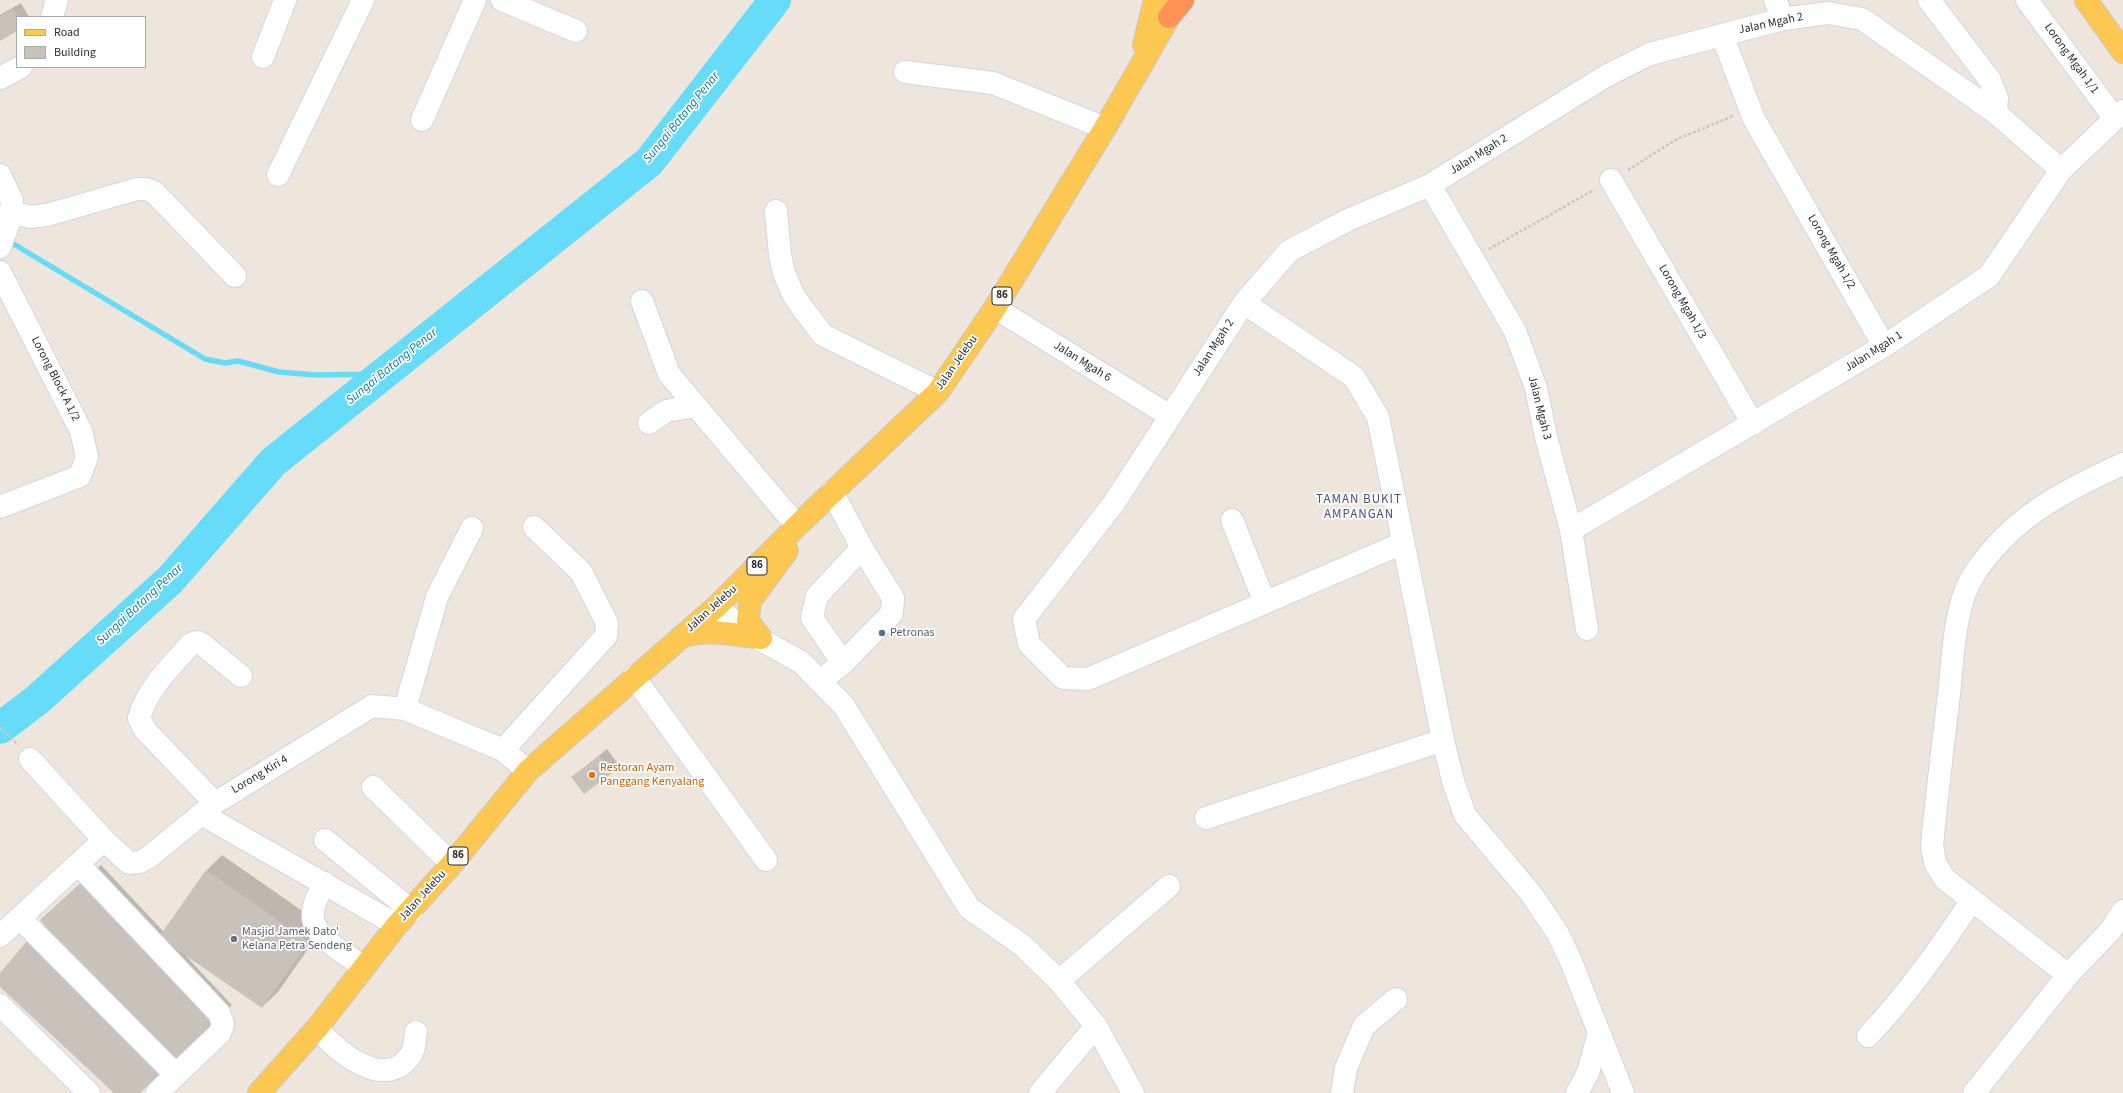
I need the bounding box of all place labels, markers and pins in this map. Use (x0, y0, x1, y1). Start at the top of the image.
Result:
place label: Petronas (890, 626, 935, 640)
marker: Petronas (877, 628, 887, 638)
place label: Restoran Ayam Panggang Kenyalang (600, 761, 704, 789)
marker: Restoran Ayam Panggang Kenyalang (587, 770, 597, 780)
place label: Masjid Jamek Dato' Kelana Petra Sendeng (242, 925, 352, 953)
marker: Masjid Jamek Dato' Kelana Petra Sendeng (229, 934, 239, 944)

